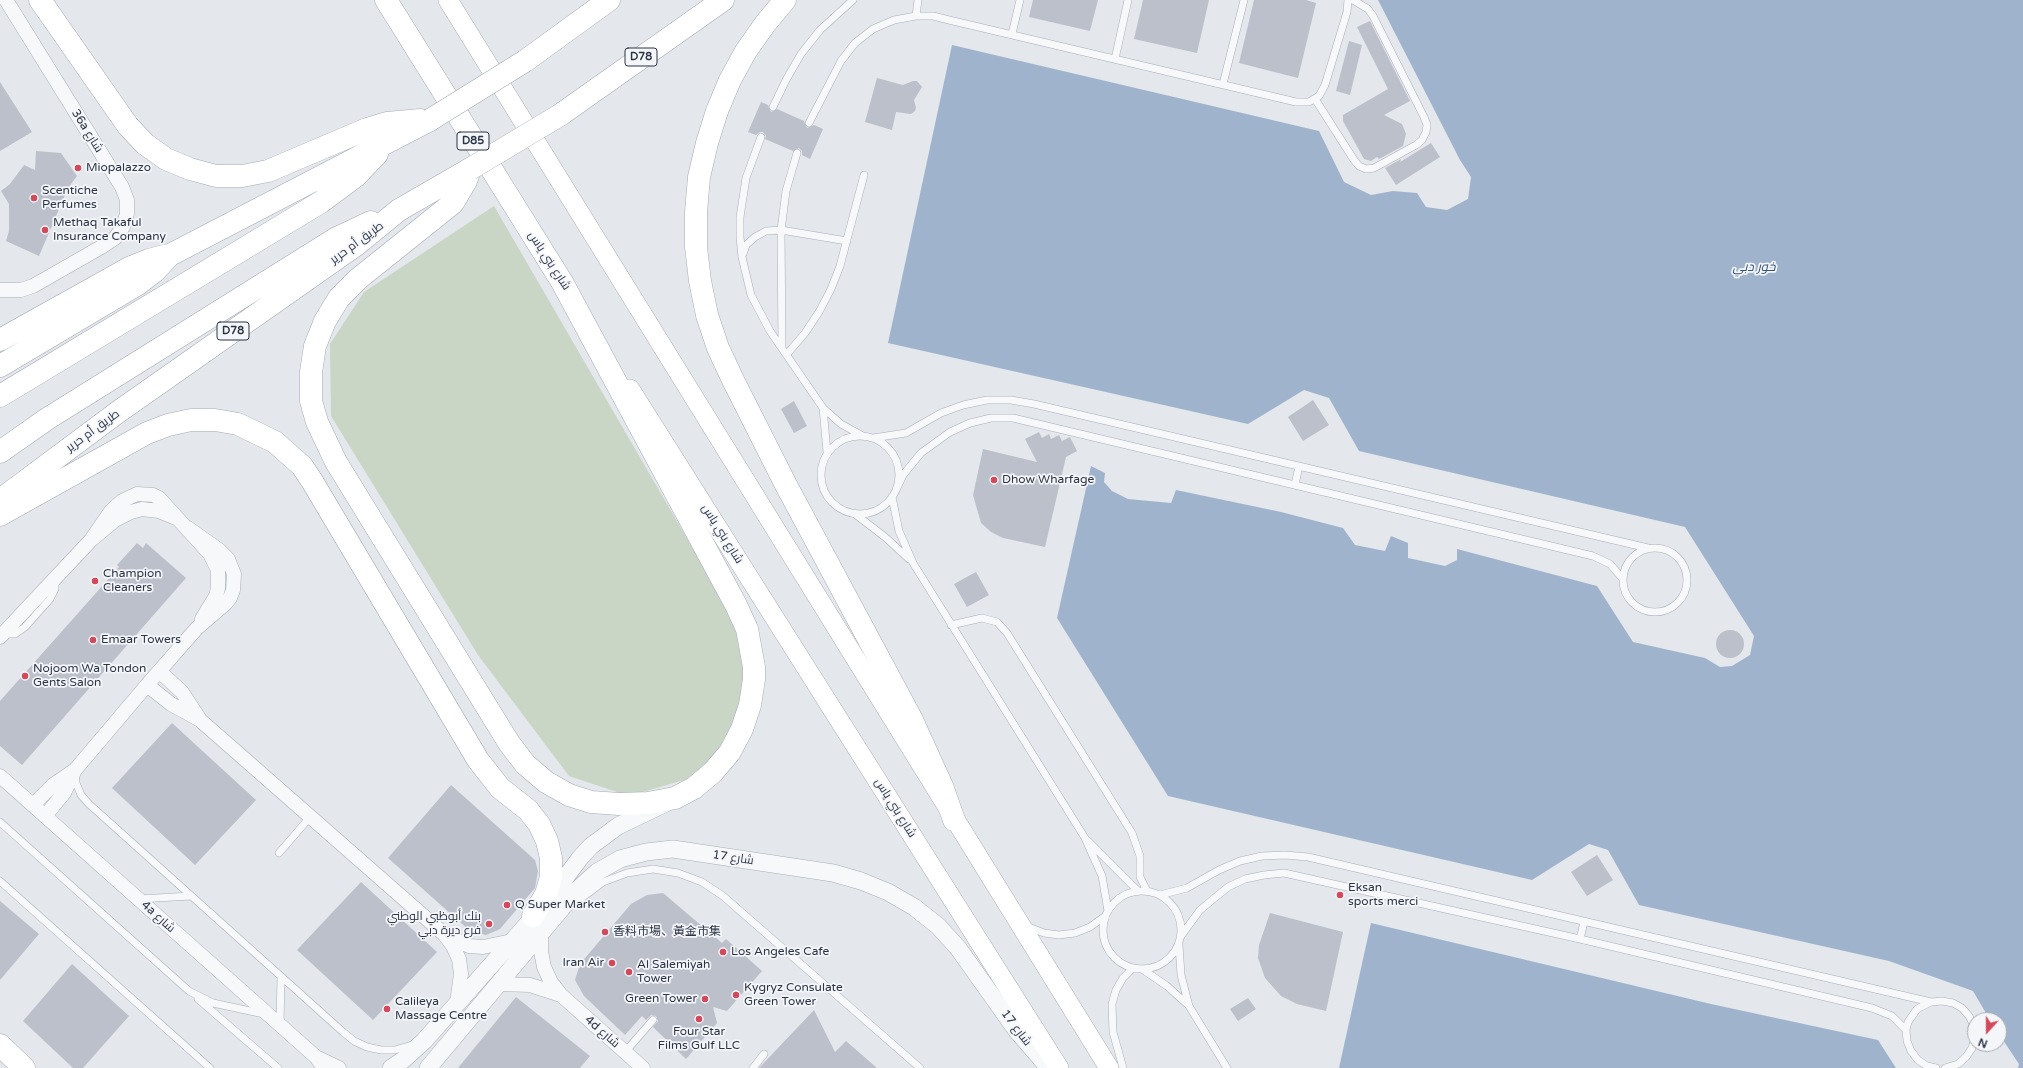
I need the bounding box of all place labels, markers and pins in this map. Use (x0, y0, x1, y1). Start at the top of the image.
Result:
place label: Miopalazzo (86, 161, 151, 175)
marker: Miopalazzo (73, 163, 83, 173)
place label: Scentiche Perfumes (42, 184, 98, 212)
marker: Scentiche Perfumes (29, 193, 39, 203)
place label: Methaq Takaful Insurance Company (53, 216, 166, 244)
marker: Methaq Takaful Insurance Company (40, 225, 50, 235)
place label: Dhow Wharfage (1002, 473, 1094, 487)
marker: Dhow Wharfage (989, 475, 999, 485)
place label: Champion Cleaners (103, 567, 162, 595)
marker: Champion Cleaners (90, 576, 100, 586)
place label: Emaar Towers (101, 633, 181, 647)
marker: Emaar Towers (88, 635, 98, 645)
place label: Nojoom Wa Tondon Gents Salon (33, 662, 146, 690)
marker: Nojoom Wa Tondon Gents Salon (20, 671, 30, 681)
place label: Eksan sports merci (1348, 881, 1418, 909)
marker: Eksan sports merci (1335, 890, 1345, 900)
place label: Q Super Market (515, 898, 605, 912)
marker: Q Super Market (502, 900, 512, 910)
place label: بنك أبوظبي الوطني فرع ديرة دبي (387, 910, 481, 938)
marker: بنك أبوظبي الوطني فرع ديرة دبي (484, 919, 494, 929)
place label: 香料市場、黃金市集 (613, 925, 721, 939)
marker: 香料市場、黃金市集 (600, 927, 610, 937)
place label: Los Angeles Cafe (731, 945, 829, 959)
marker: Los Angeles Cafe (718, 947, 728, 957)
place label: Iran Air (562, 956, 604, 970)
marker: Iran Air (607, 958, 617, 968)
place label: Al Salemiyah Tower (637, 958, 710, 986)
marker: Al Salemiyah Tower (624, 967, 634, 977)
place label: Kygryz Consulate Green Tower (744, 981, 843, 1009)
marker: Kygryz Consulate Green Tower (731, 990, 741, 1000)
place label: Green Tower (625, 992, 697, 1006)
marker: Green Tower (700, 994, 710, 1004)
place label: Calileya Massage Centre (395, 995, 487, 1023)
marker: Calileya Massage Centre (382, 1004, 392, 1014)
marker: Four Star Films Gulf LLC (694, 1014, 704, 1024)
place label: Four Star Films Gulf LLC (658, 1025, 740, 1053)

